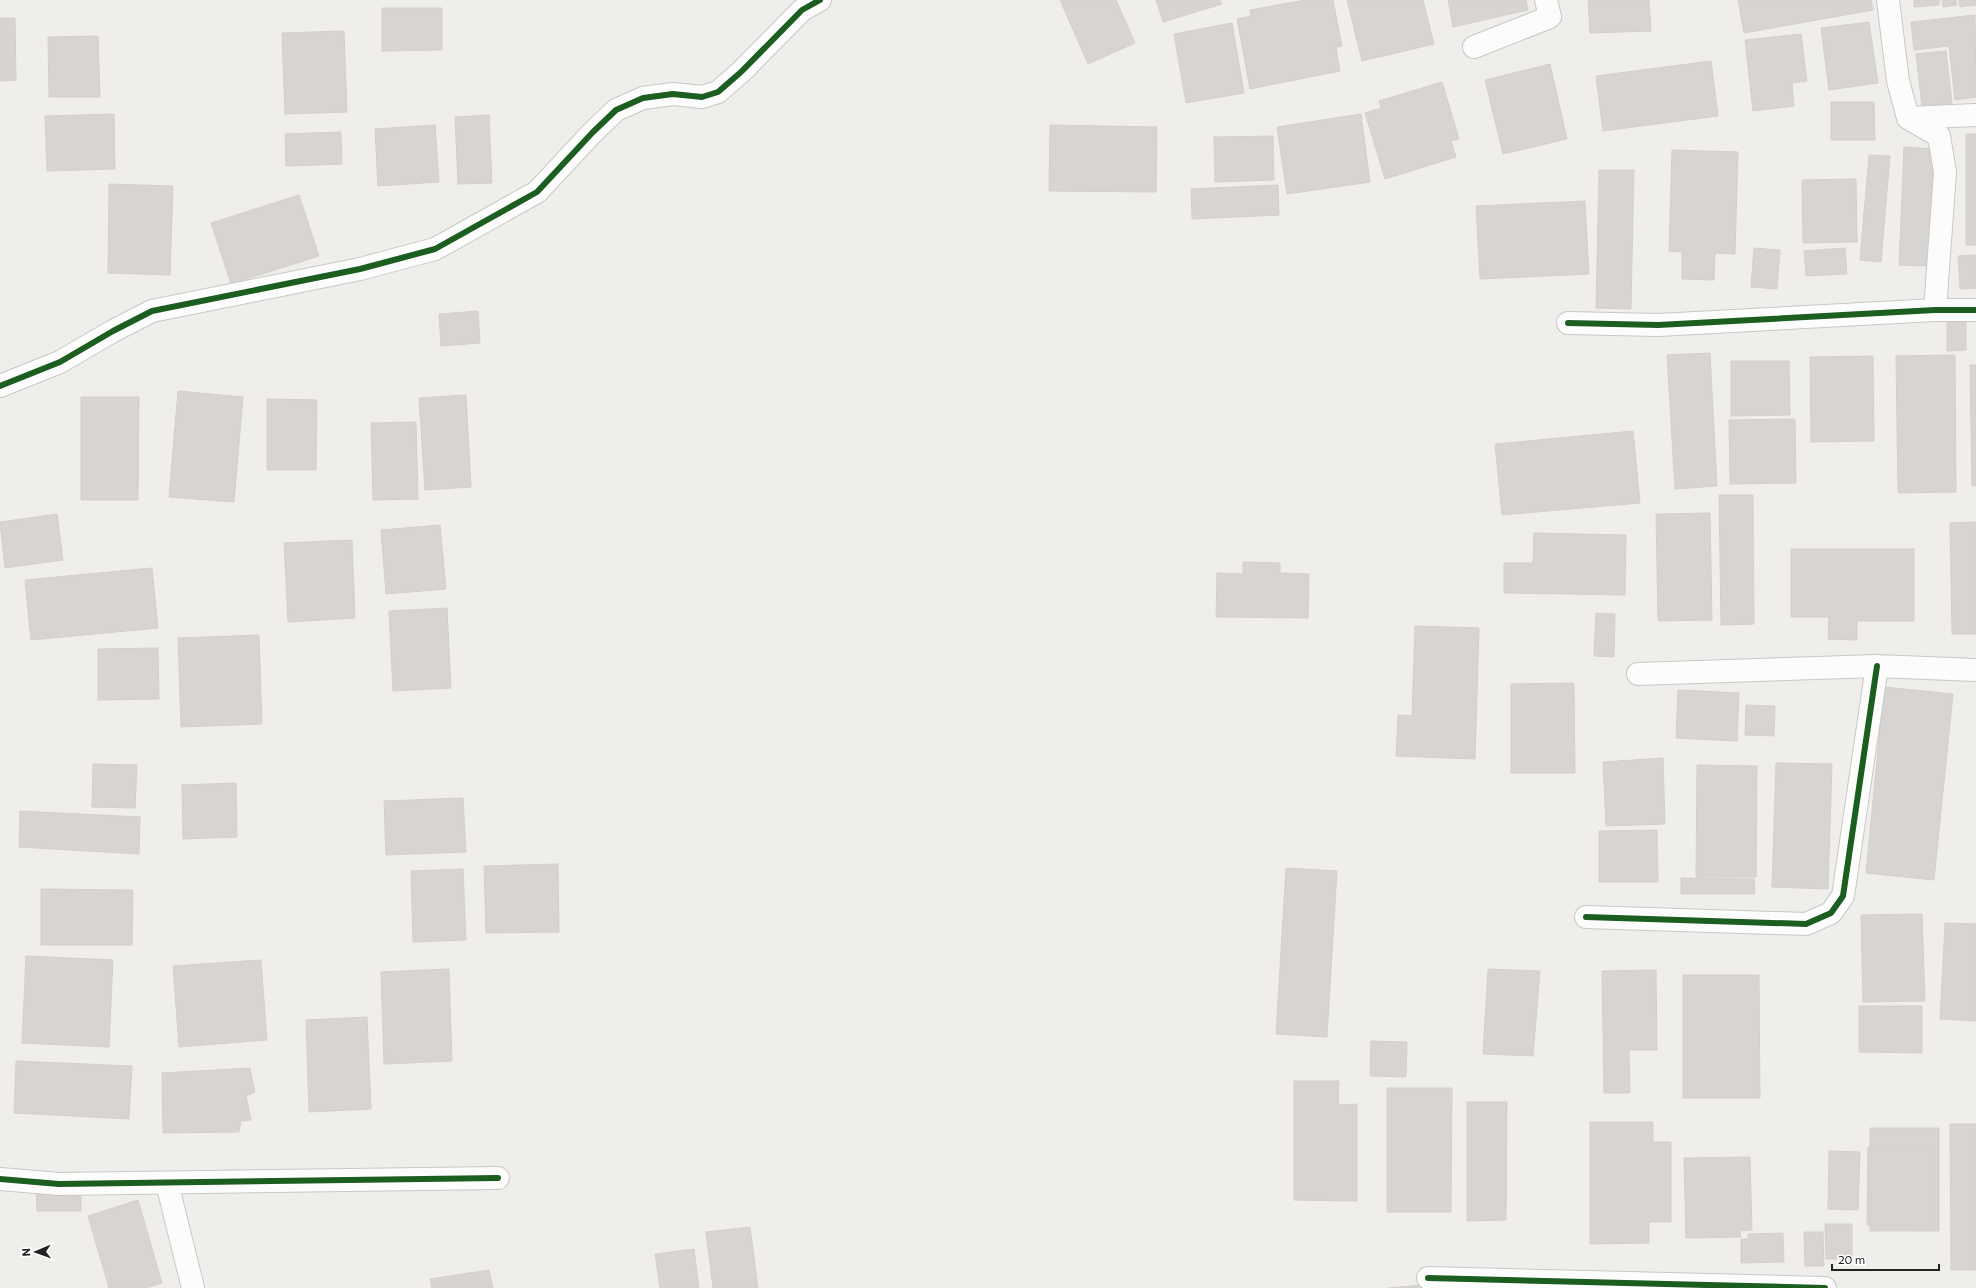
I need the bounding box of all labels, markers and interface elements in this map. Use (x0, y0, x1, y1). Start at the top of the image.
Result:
north arrow (16, 1232, 56, 1272)
scale bar (1832, 1246, 1939, 1272)
text: N (19, 1248, 32, 1257)
text: 20 m (1838, 1252, 1865, 1266)

